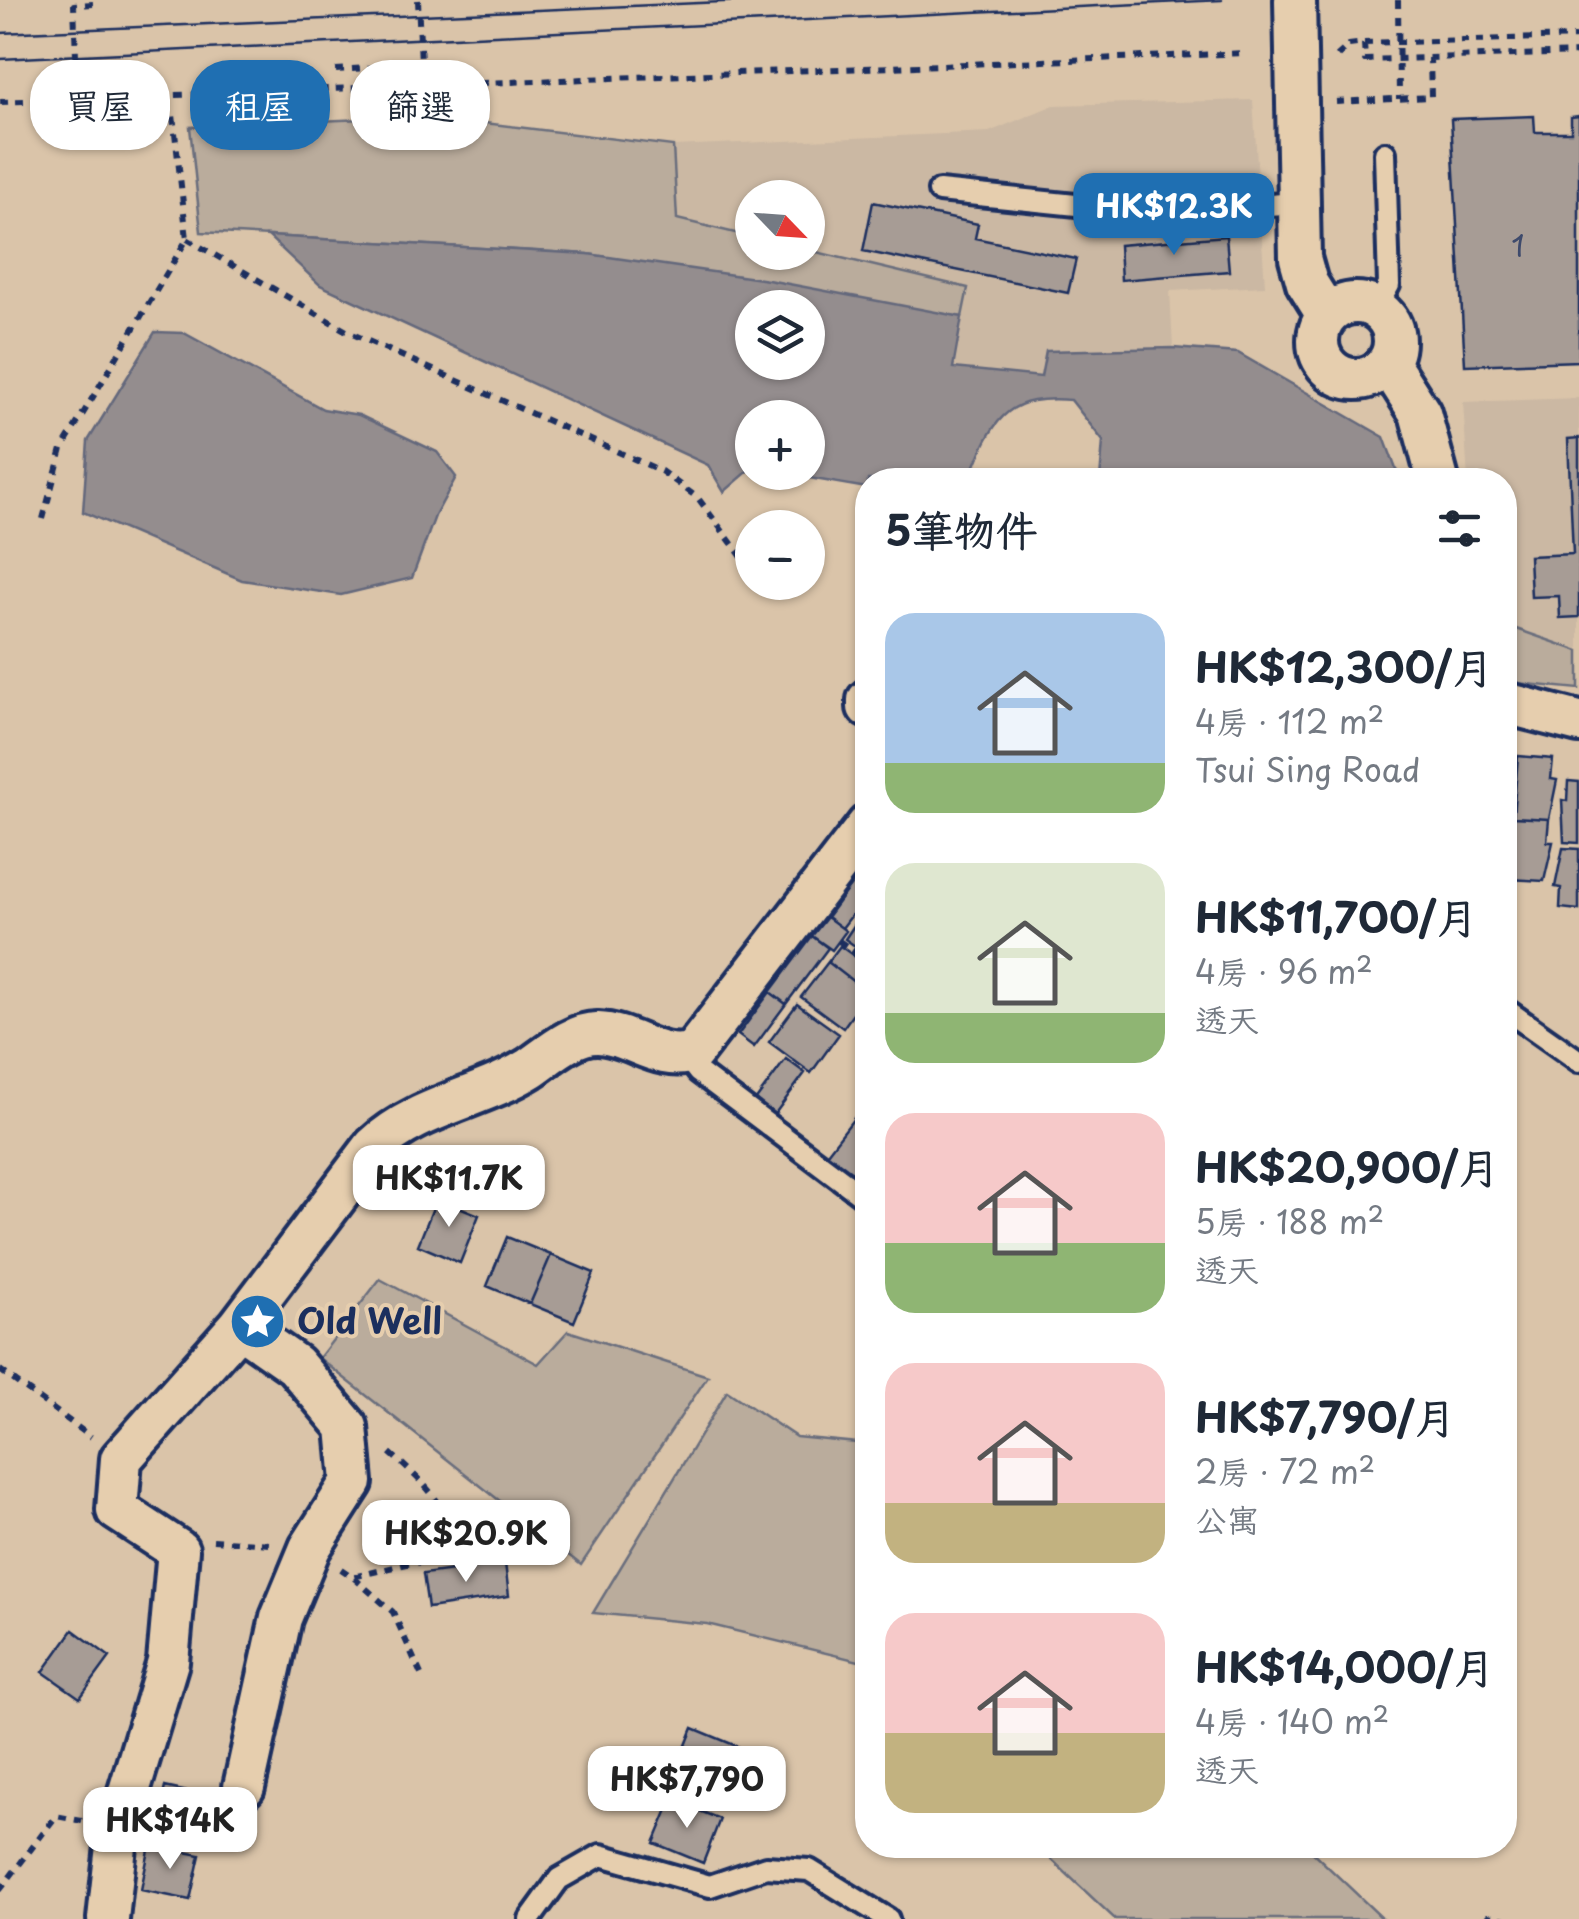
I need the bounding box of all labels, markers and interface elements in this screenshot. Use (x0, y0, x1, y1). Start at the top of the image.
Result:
chip: 買屋 (30, 60, 170, 150)
chip: 租屋 (190, 60, 330, 150)
chip: 篩選 (350, 60, 490, 150)
pin: HK$12.3K (1071, 173, 1277, 258)
north arrow (735, 180, 825, 270)
map controls (735, 180, 825, 600)
text: HK$12.3K (1095, 181, 1253, 229)
house number: 1 (1511, 222, 1525, 267)
button: layers (735, 290, 825, 380)
button: + (735, 400, 825, 490)
text: 5筆物件 (885, 497, 1038, 560)
icon: filters (1432, 501, 1487, 556)
button: − (735, 510, 825, 600)
text: HK$12,300/月 (1195, 634, 1494, 697)
icon: home (965, 653, 1085, 773)
text: 4房 · 112 m² (1195, 697, 1384, 745)
text: Tsui Sing Road (1195, 745, 1420, 793)
text: HK$11,700/月 (1195, 884, 1478, 947)
icon: home (965, 903, 1085, 1023)
text: 4房 · 96 m² (1195, 947, 1373, 995)
text: 透天 (1195, 995, 1259, 1043)
text: HK$20,900/月 (1195, 1134, 1500, 1197)
pin: HK$11.7K (346, 1145, 552, 1230)
text: HK$11.7K (375, 1153, 523, 1201)
icon: home (965, 1153, 1085, 1273)
text: 5房 · 188 m² (1195, 1197, 1384, 1245)
text: 透天 (1195, 1245, 1259, 1293)
place icon: Old Well (228, 1292, 288, 1352)
place label: Old Well (297, 1293, 442, 1346)
text: HK$7,790/月 (1195, 1384, 1456, 1447)
icon: home (965, 1403, 1085, 1523)
text: 2房 · 72 m² (1195, 1447, 1375, 1495)
text: 公寓 (1195, 1495, 1259, 1543)
pin: HK$20.9K (363, 1500, 569, 1585)
text: HK$20.9K (384, 1508, 548, 1556)
text: HK$14,000/月 (1195, 1634, 1495, 1697)
icon: home (965, 1653, 1085, 1773)
text: 4房 · 140 m² (1195, 1697, 1389, 1745)
text: 透天 (1195, 1745, 1259, 1793)
pin: HK$7,790 (584, 1746, 790, 1831)
text: HK$7,790 (610, 1754, 764, 1802)
pin: HK$14K (89, 1787, 251, 1872)
text: HK$14K (105, 1795, 235, 1843)

